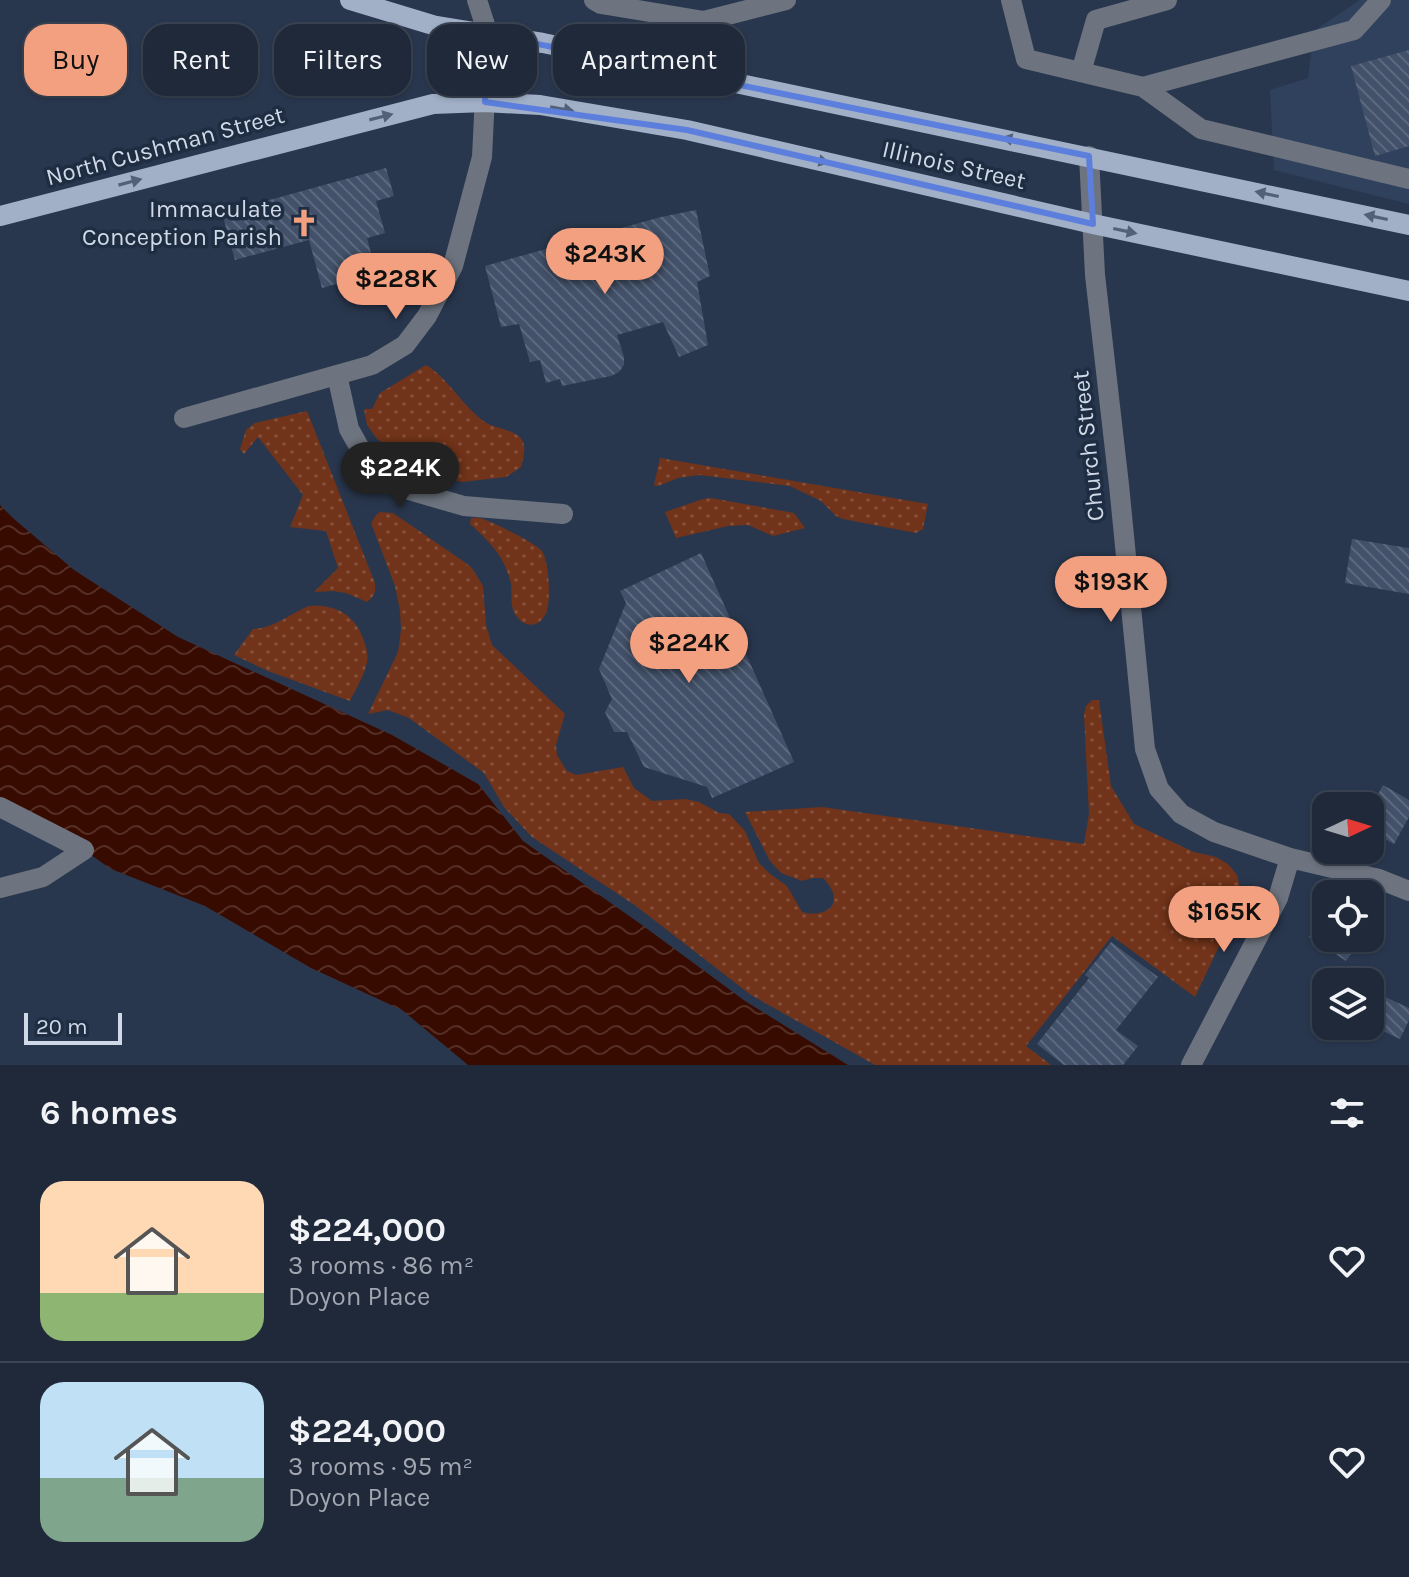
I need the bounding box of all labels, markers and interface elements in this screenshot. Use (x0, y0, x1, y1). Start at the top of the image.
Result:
chip: Buy (24, 24, 127, 96)
chip: Rent (143, 24, 258, 96)
chip: Filters (274, 24, 411, 96)
chip: New (427, 24, 537, 96)
chip: Apartment (553, 24, 745, 96)
street label: North Cushman Street (43, 101, 287, 191)
one-way arrow (550, 103, 575, 116)
one-way arrow (369, 110, 394, 122)
one-way arrow (1002, 133, 1027, 146)
street label: Illinois Street (880, 135, 1028, 195)
one-way arrow (805, 154, 830, 167)
one-way arrow (117, 176, 142, 188)
one-way arrow (1254, 187, 1279, 200)
place label: Immaculate Conception Parish (82, 195, 282, 251)
church icon: Immaculate Conception Parish (289, 208, 319, 238)
one-way arrow (1363, 210, 1388, 223)
one-way arrow (1113, 225, 1138, 238)
pin: $243K (549, 228, 661, 296)
text: $243K (564, 238, 646, 269)
pin: $228K (340, 253, 452, 321)
text: $228K (354, 263, 438, 294)
street label: Church Street (1066, 370, 1110, 522)
pin: $224K (344, 442, 456, 510)
text: $224K (359, 452, 441, 483)
pin: $193K (1055, 556, 1167, 624)
text: $193K (1073, 566, 1149, 597)
pin: $224K (633, 617, 745, 685)
text: $224K (648, 627, 730, 658)
north arrow (1312, 792, 1384, 864)
map controls (1312, 792, 1384, 1040)
button: locate (1312, 880, 1384, 952)
pin: $165K (1168, 886, 1280, 954)
text: $165K (1186, 896, 1262, 927)
button: layers (1312, 968, 1384, 1040)
scale bar (24, 1009, 122, 1045)
text: 20 m (36, 1014, 88, 1040)
icon: filters (1325, 1091, 1369, 1135)
text: 6 homes (40, 1093, 178, 1133)
text: $224,000 (288, 1210, 446, 1250)
icon: home (104, 1213, 200, 1309)
icon: heart (1325, 1239, 1369, 1283)
text: 3 rooms · 86 m² (288, 1250, 474, 1281)
text: Doyon Place (288, 1281, 430, 1312)
text: $224,000 (288, 1411, 446, 1451)
icon: home (104, 1414, 200, 1510)
icon: heart (1325, 1440, 1369, 1484)
text: 3 rooms · 95 m² (288, 1451, 473, 1482)
text: Doyon Place (288, 1482, 430, 1513)

